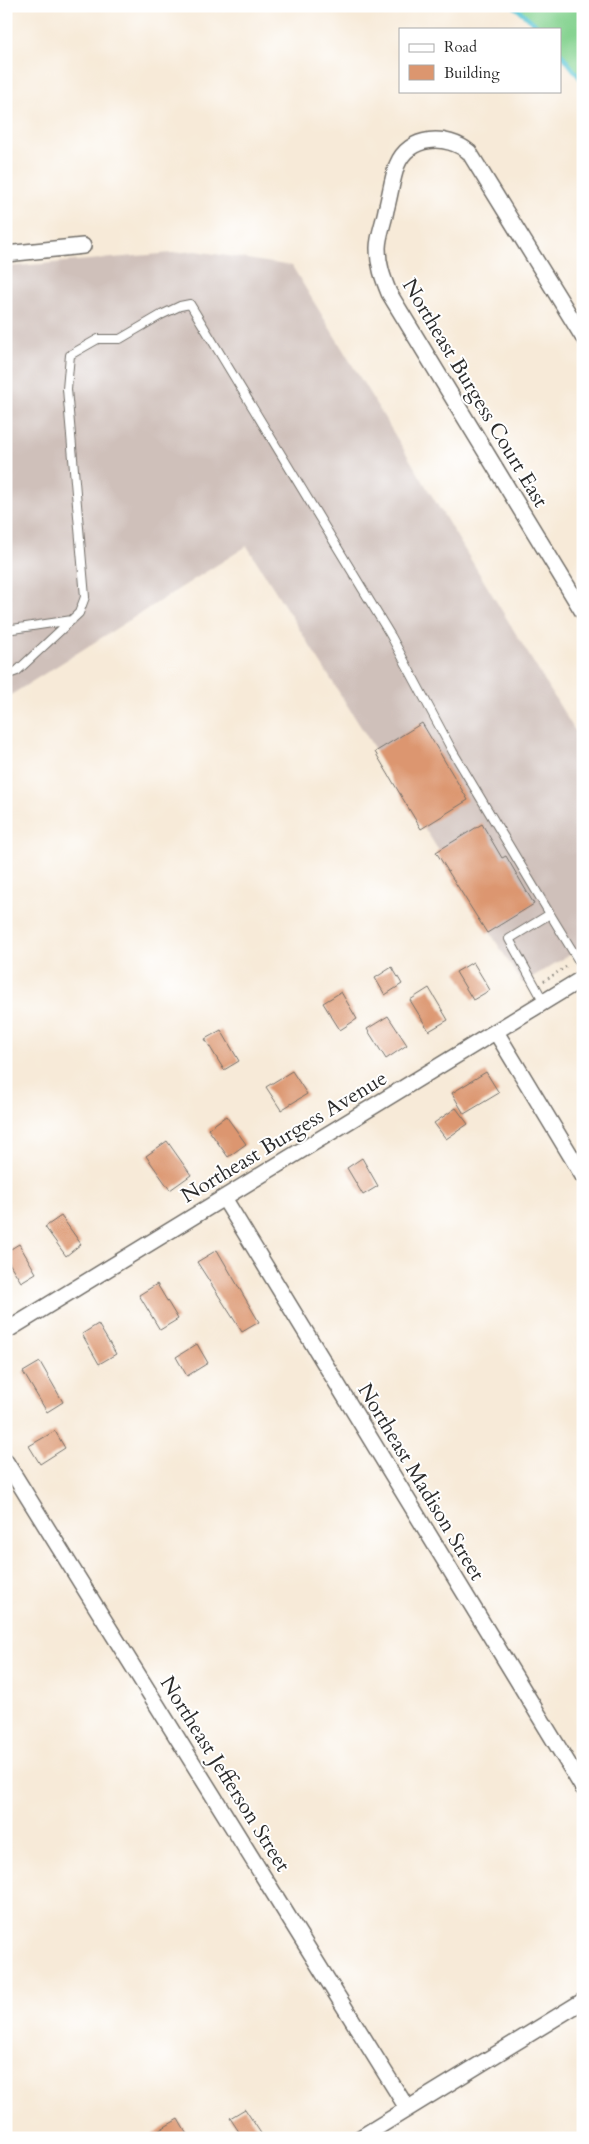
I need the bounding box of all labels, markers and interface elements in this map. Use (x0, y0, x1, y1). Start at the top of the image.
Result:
legend (399, 28, 562, 92)
text: Road (444, 37, 477, 57)
text: Building (444, 63, 500, 83)
street label: Northeast Burgess Court East (395, 273, 555, 513)
street label: Northeast Burgess Avenue (176, 1064, 392, 1210)
street label: Northeast Madison Street (351, 1378, 492, 1586)
street label: Northeast Jefferson Street (153, 1671, 297, 1878)

